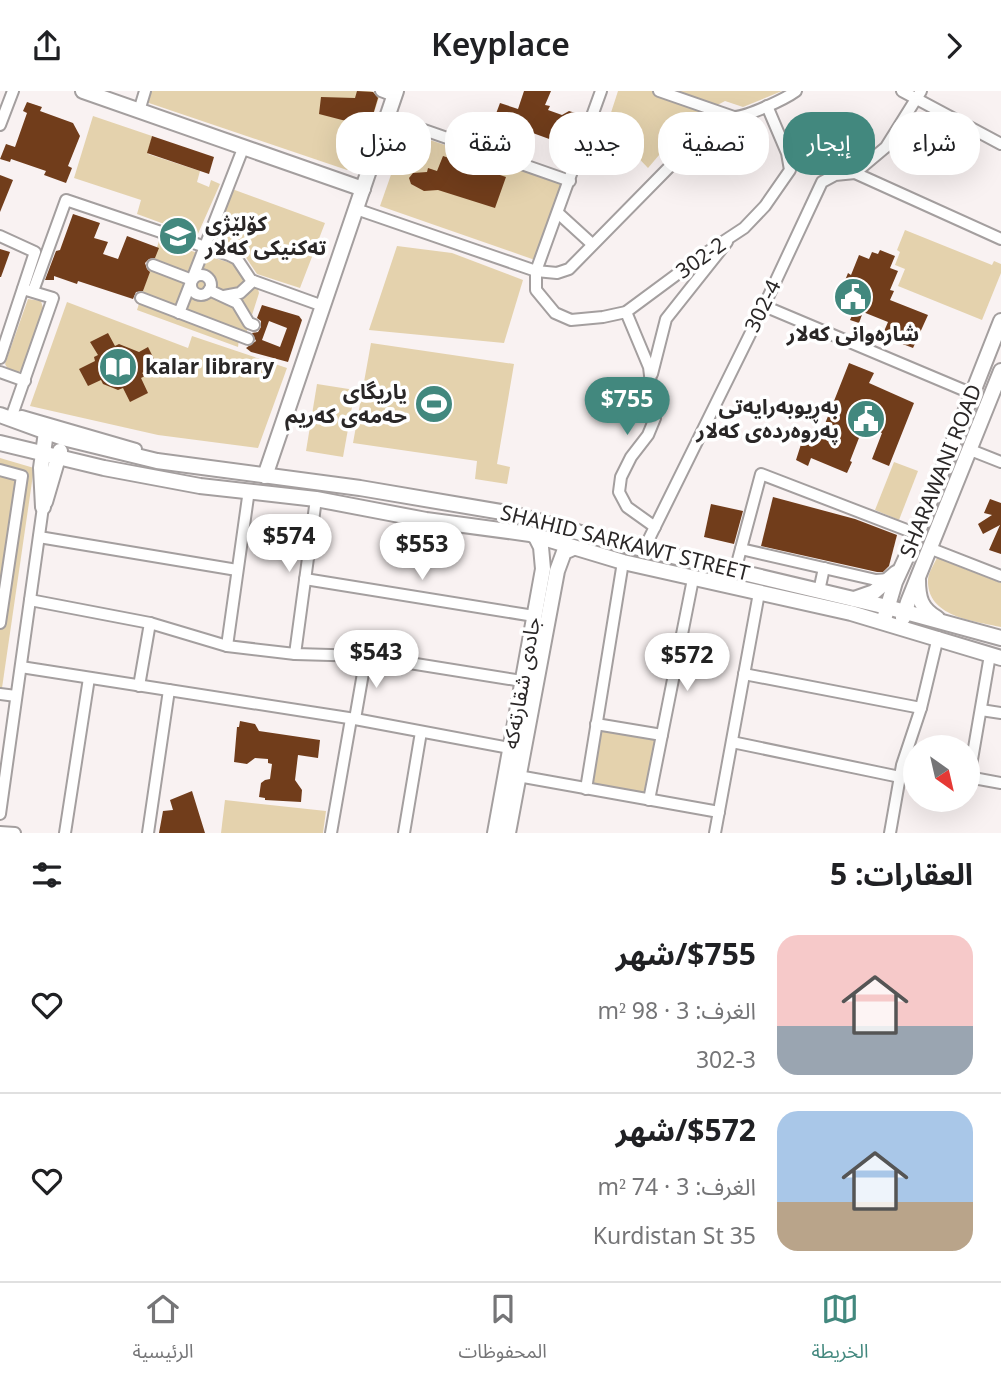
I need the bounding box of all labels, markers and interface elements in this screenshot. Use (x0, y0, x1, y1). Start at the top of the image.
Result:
text: Keyplace (431, 12, 570, 80)
icon: share (28, 27, 66, 65)
icon: forward (935, 27, 973, 65)
chip: منزل (336, 112, 431, 175)
chip: شقة (445, 112, 535, 175)
chip: جديد (549, 112, 644, 175)
chip: تصفية (658, 112, 769, 175)
chip: إيجار (783, 112, 875, 175)
chip: شراء (889, 112, 980, 175)
place label: کۆلێژی تەکنیکی کەلار (204, 202, 327, 270)
school or university icon: کۆلێژی تەکنیکی کەلار (157, 215, 199, 257)
street label: 302-2 (666, 224, 736, 292)
street label: 302-4 (731, 272, 795, 340)
public building icon: شارەوانی کەلار (832, 276, 874, 318)
place label: شارەوانی کەلار (786, 312, 919, 356)
place label: kalar library (145, 345, 274, 389)
library icon: kalar library (97, 346, 139, 388)
place label: یاریگای ‌حەمەی کەریم (285, 370, 407, 438)
text: $755 (601, 375, 653, 424)
pin: $755 (586, 377, 668, 437)
street label: SHARAWANI ROAD (886, 377, 996, 565)
sports icon: یاریگای ‌حەمەی کەریم (413, 383, 455, 425)
place label: بەڕیوبەرایەتی پەروەردەی کەلار (695, 385, 839, 453)
public building icon: بەڕیوبەرایەتی پەروەردەی کەلار (845, 398, 887, 440)
street label: SHAHID SARKAWT STREET (496, 491, 755, 595)
text: $574 (263, 512, 315, 561)
pin: $574 (248, 515, 330, 574)
text: $553 (396, 520, 448, 569)
pin: $553 (381, 523, 463, 582)
street label: جادەی شقارتەکە (489, 613, 555, 753)
text: $543 (350, 628, 402, 677)
pin: $543 (335, 631, 417, 690)
text: $572 (661, 631, 713, 680)
pin: $572 (646, 633, 728, 693)
north arrow (903, 735, 980, 812)
map controls (903, 735, 980, 812)
text: العقارات: 5 (830, 844, 973, 907)
icon: filters (28, 856, 66, 894)
text: $755/شهر (616, 924, 756, 987)
icon: home (833, 963, 917, 1047)
icon: heart (28, 986, 66, 1024)
text: الغرف: 3 · 98 m² (597, 987, 756, 1036)
text: 302-3 (696, 1036, 756, 1085)
text: $572/شهر (616, 1100, 756, 1163)
icon: home (833, 1139, 917, 1223)
icon: heart (28, 1162, 66, 1200)
text: الغرف: 3 · 74 m² (597, 1163, 756, 1212)
text: 35 Kurdistan St (593, 1212, 756, 1261)
tab: الرئيسية (132, 1290, 194, 1372)
tab: المحفوظات (459, 1290, 547, 1372)
tab: الخريطة (812, 1290, 869, 1372)

